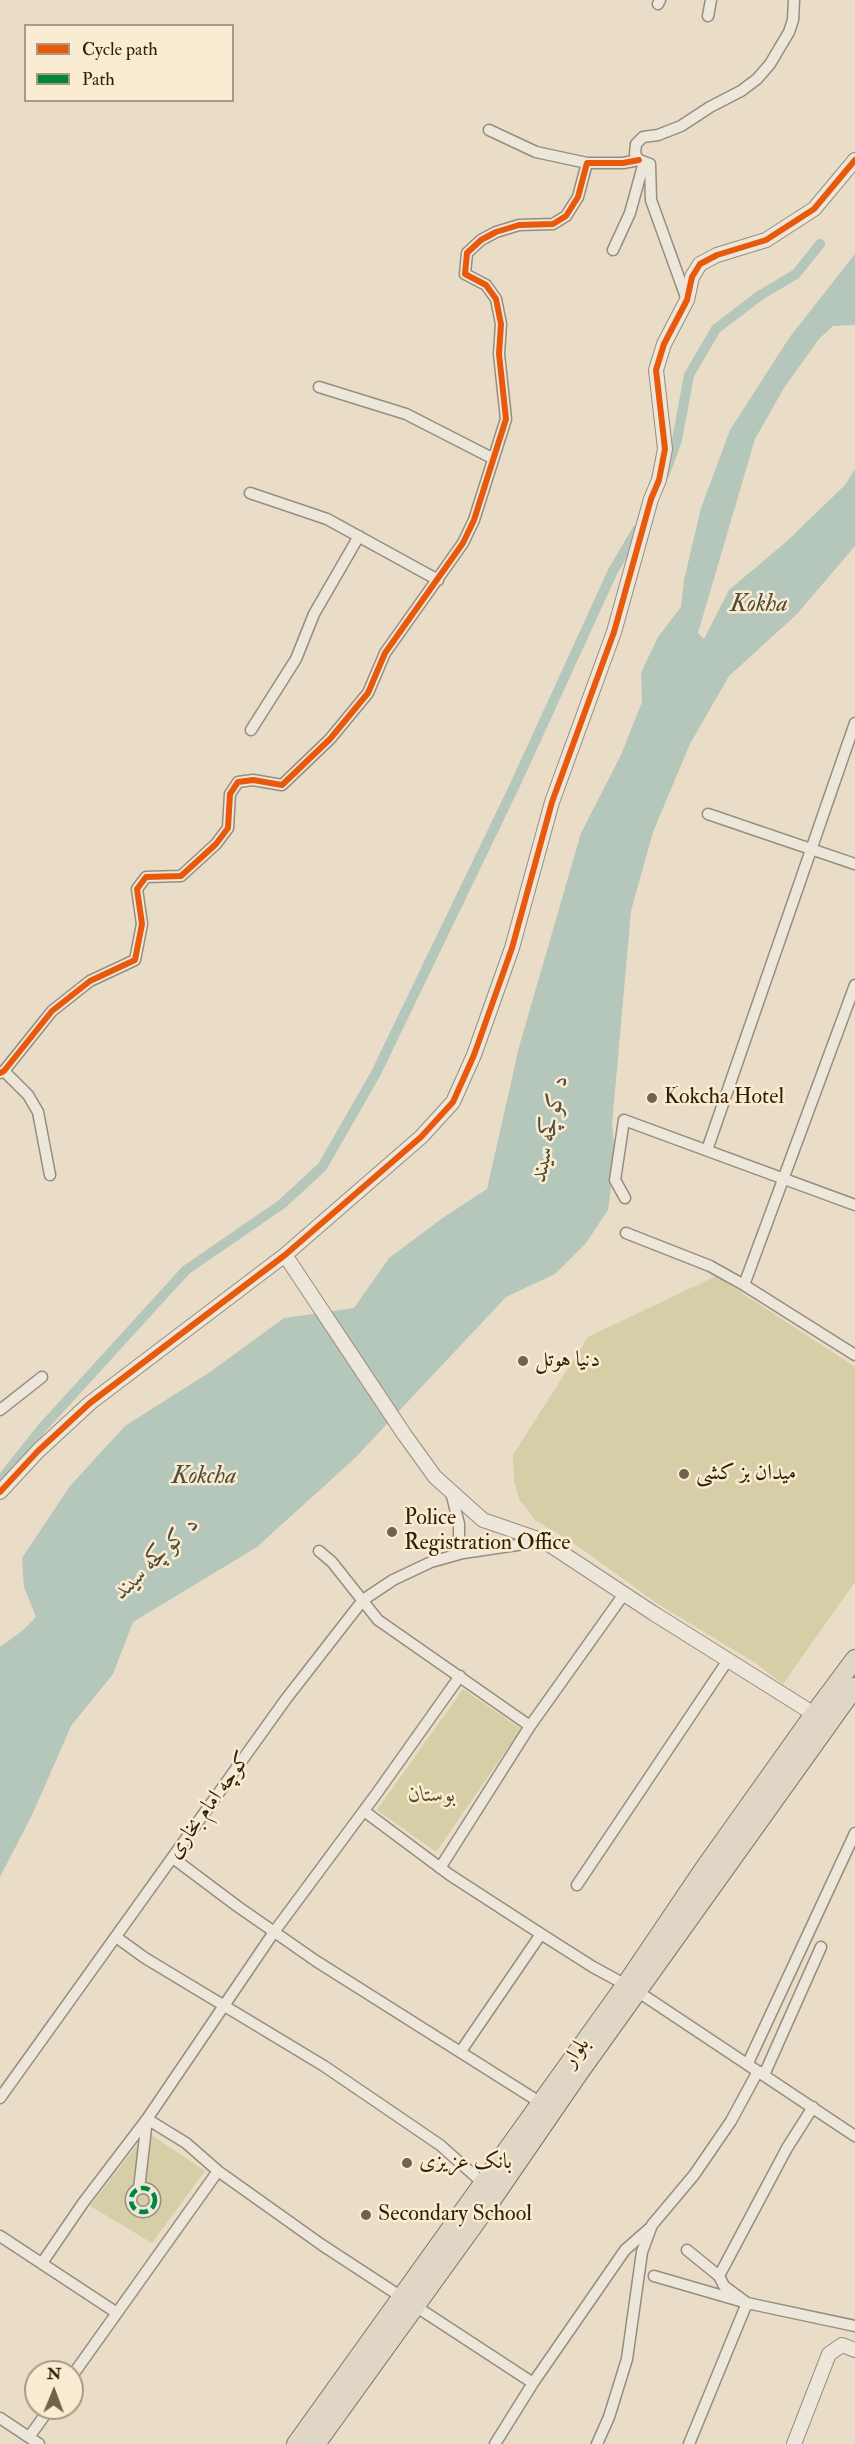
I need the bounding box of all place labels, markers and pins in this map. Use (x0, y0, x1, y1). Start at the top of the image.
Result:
place label: Kokcha Hotel (664, 1085, 784, 1111)
marker: Kokcha Hotel (645, 1091, 659, 1105)
place label: دنیا هوتل (535, 1348, 600, 1374)
marker: دنیا هوتل (516, 1354, 530, 1368)
place label: میدان بز کشی (696, 1461, 796, 1487)
marker: میدان بز کشی (677, 1467, 691, 1481)
place label: Police Registration Office (404, 1506, 571, 1558)
marker: Police Registration Office (385, 1525, 399, 1539)
place label: بانک عزیزی (419, 2150, 512, 2176)
marker: بانک عزیزی (400, 2156, 414, 2170)
place label: Secondary School (378, 2202, 532, 2228)
marker: Secondary School (359, 2208, 373, 2222)

